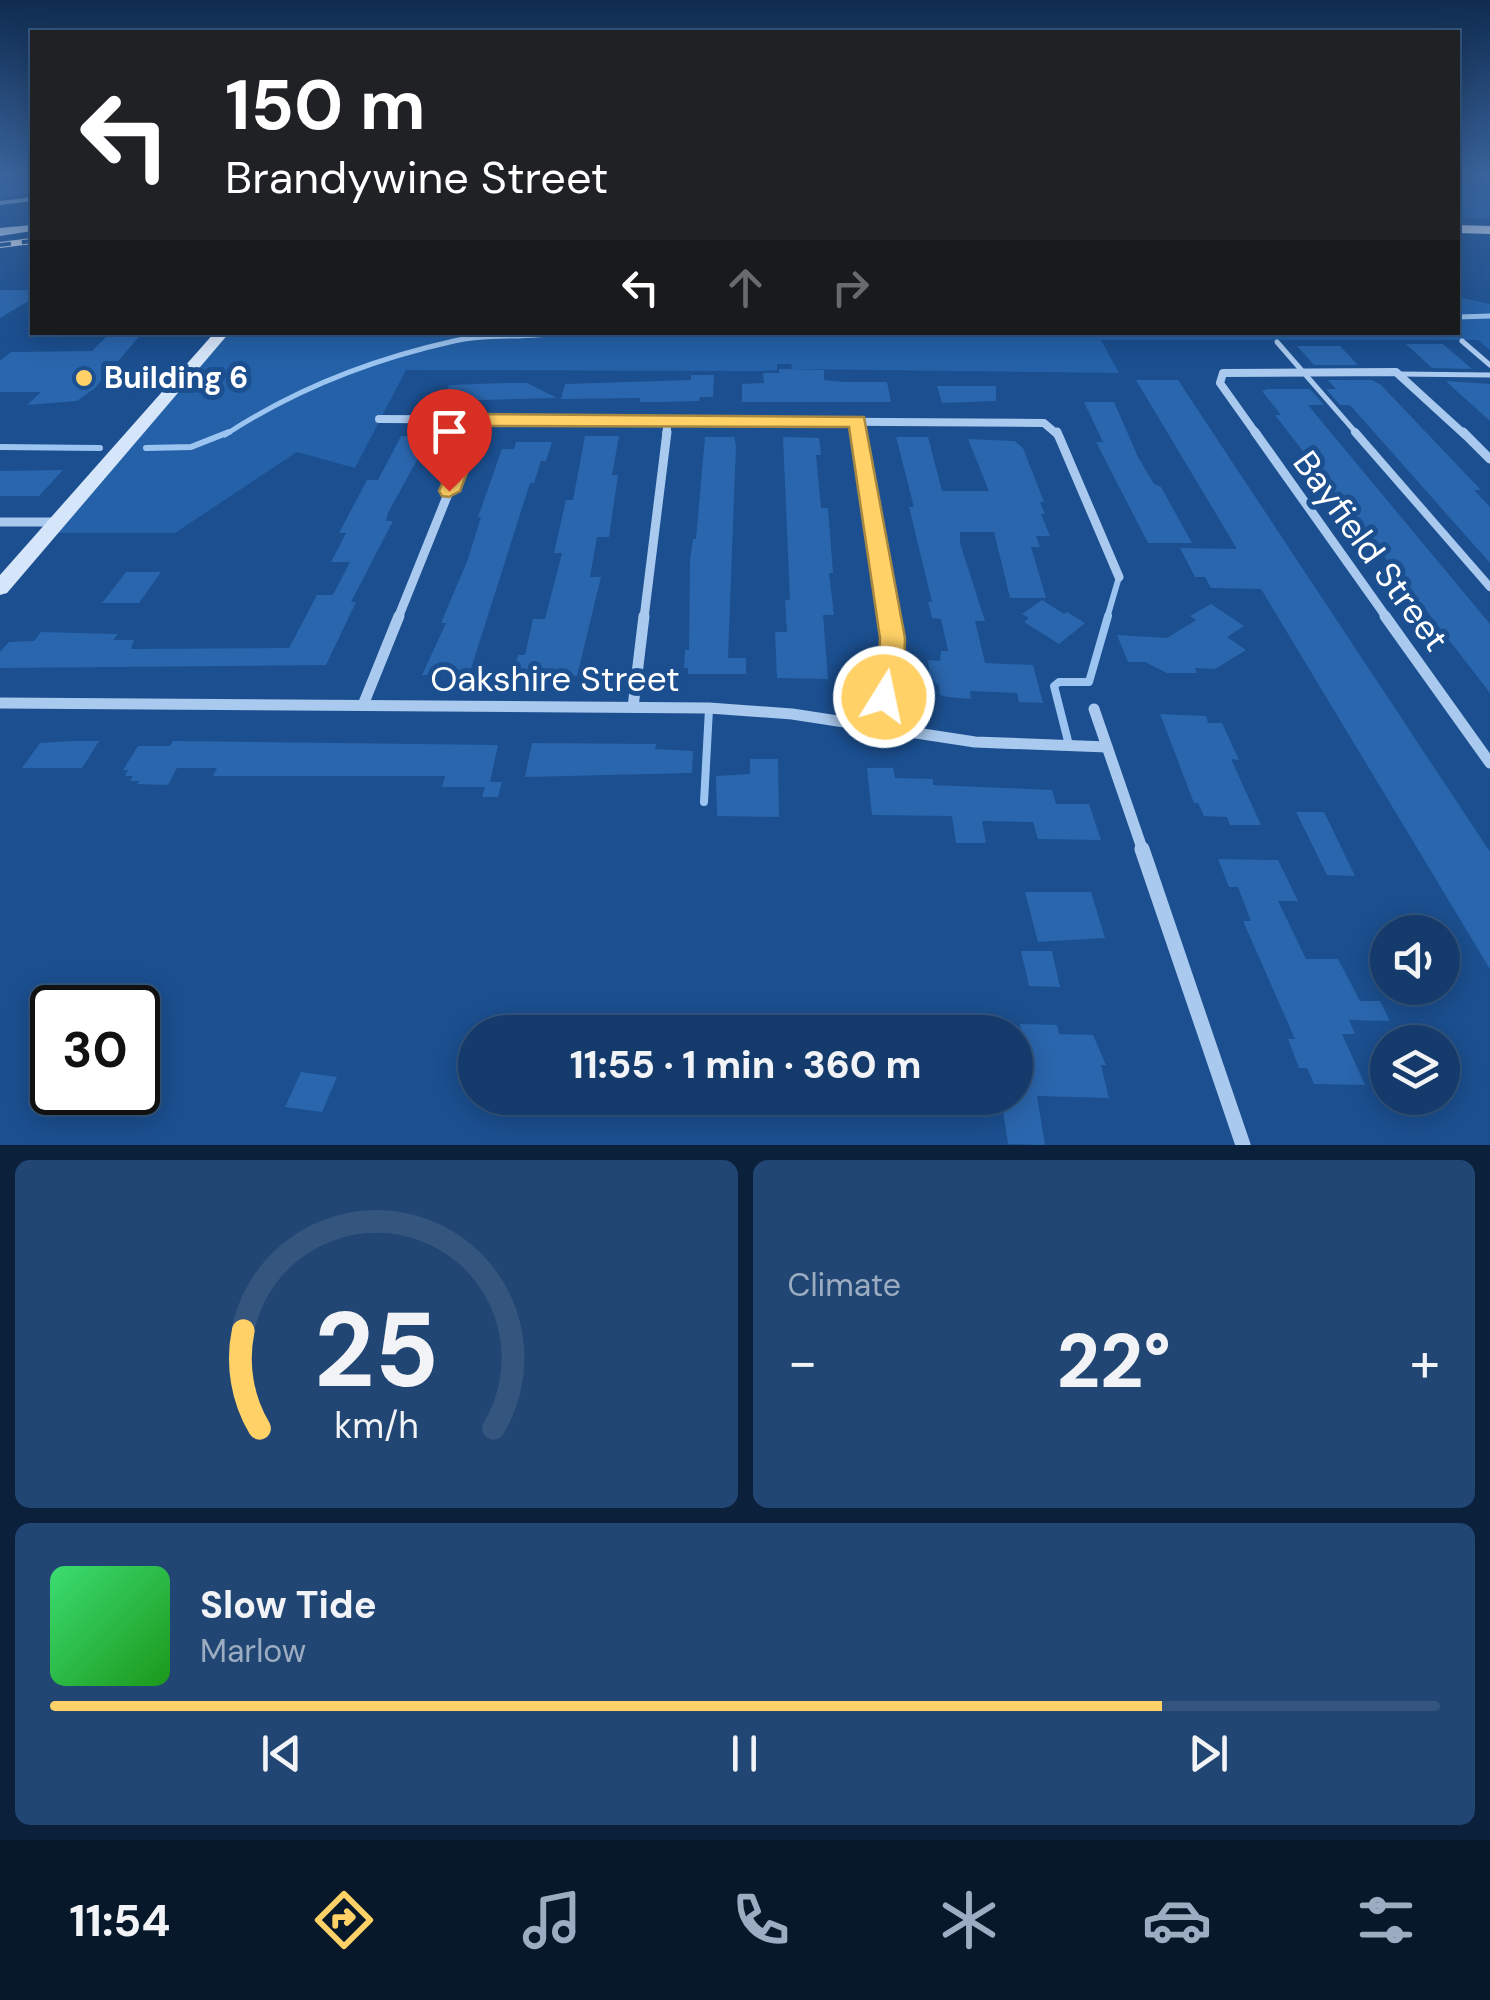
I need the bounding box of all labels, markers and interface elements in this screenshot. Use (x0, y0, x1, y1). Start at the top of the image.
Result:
text: 150 m (225, 60, 426, 151)
icon: left (60, 70, 190, 200)
text: Brandywine Street (225, 148, 608, 207)
icon: left (613, 260, 668, 315)
icon: ahead (718, 260, 773, 315)
icon: right (823, 260, 878, 315)
place label: Building 6 (104, 358, 248, 397)
marker: Building 6 (73, 367, 95, 389)
pin (407, 389, 492, 492)
icon: arrive (422, 404, 477, 459)
street label: Bayfield Street (1283, 442, 1459, 660)
position arrow (832, 645, 936, 749)
street label: Oakshire Street (430, 656, 680, 702)
map controls (1370, 915, 1460, 1115)
button: sound (1370, 915, 1460, 1005)
speed limit sign: 30 (30, 985, 160, 1115)
button: layers (1370, 1025, 1460, 1115)
text: 11:55 · 1 min · 360 m (570, 1040, 921, 1090)
text: Climate (788, 1264, 901, 1306)
text: 25 (314, 1283, 439, 1418)
text: 22° (1057, 1313, 1171, 1410)
text: − (788, 1326, 818, 1398)
text: + (1410, 1326, 1440, 1398)
text: km/h (334, 1403, 418, 1449)
text: Slow Tide (200, 1580, 377, 1630)
text: Marlow (200, 1630, 306, 1672)
icon: previous (254, 1726, 309, 1781)
icon: pause (717, 1726, 772, 1781)
icon: next (1181, 1726, 1236, 1781)
icon: directions (309, 1885, 379, 1955)
icon: music (517, 1885, 587, 1955)
icon: phone (726, 1885, 796, 1955)
icon: climate (934, 1885, 1004, 1955)
icon: car (1142, 1885, 1212, 1955)
icon: filters (1351, 1885, 1421, 1955)
text: 11:54 (69, 1891, 171, 1950)

